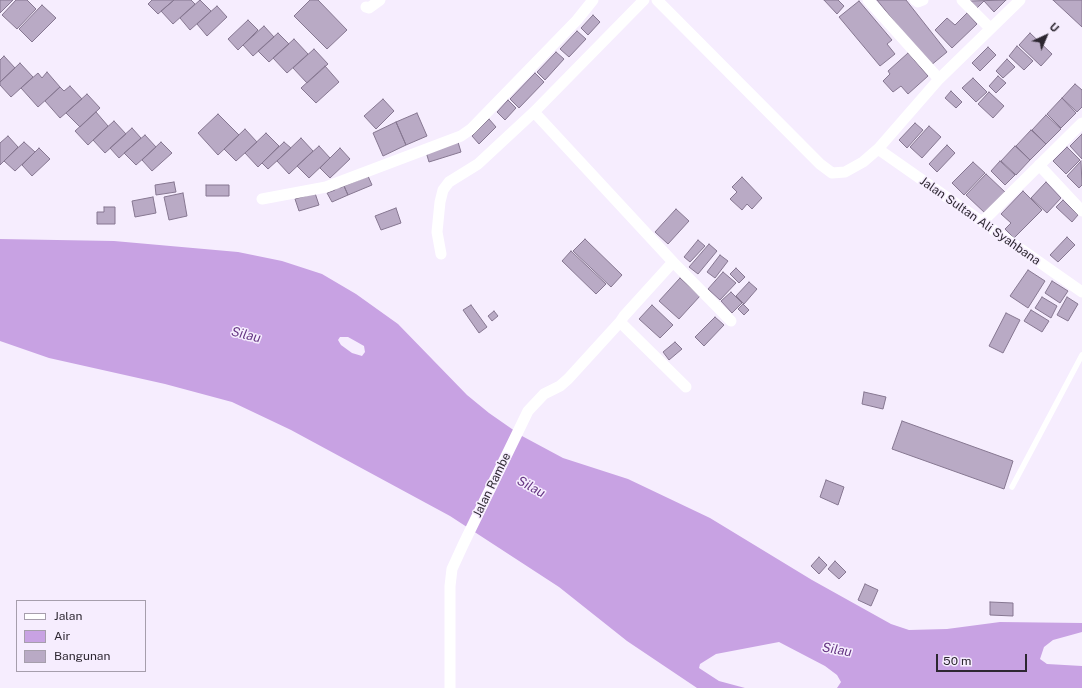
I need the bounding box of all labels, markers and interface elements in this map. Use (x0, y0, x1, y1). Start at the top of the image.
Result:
north arrow (1026, 16, 1066, 56)
text: U (1047, 20, 1061, 34)
street label: Jalan Sultan Ali Syahbana (917, 174, 1043, 268)
water label: Silau (230, 324, 262, 346)
street label: Jalan Rambe (470, 450, 514, 520)
water label: Silau (514, 473, 548, 501)
legend (16, 600, 146, 672)
text: Jalan (54, 609, 82, 623)
text: Air (54, 629, 70, 643)
water label: Silau (821, 640, 853, 660)
scale bar (938, 646, 1029, 672)
text: Bangunan (54, 649, 110, 663)
text: 50 m (943, 654, 971, 668)

